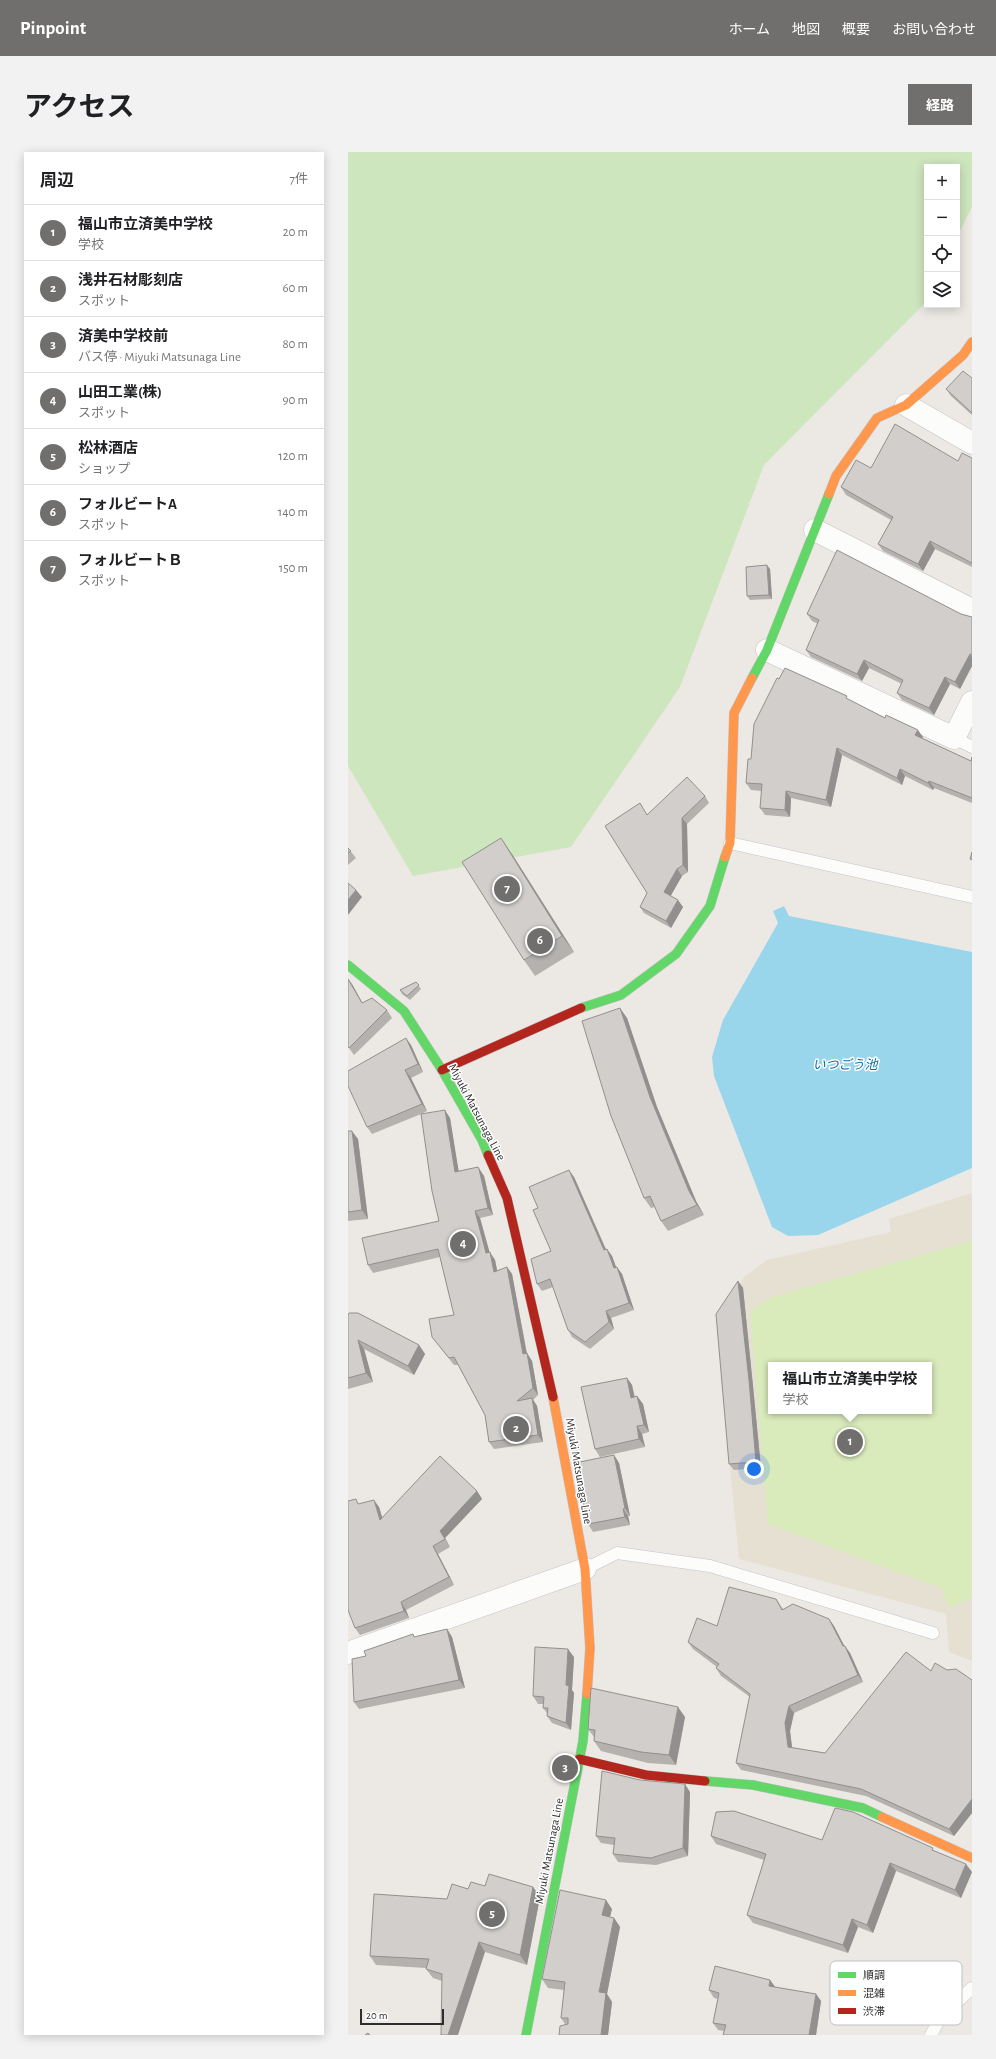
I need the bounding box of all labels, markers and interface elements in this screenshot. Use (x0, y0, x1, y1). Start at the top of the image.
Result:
text: Pinpoint (20, 19, 86, 38)
text: ホーム (728, 23, 770, 37)
text: 地図 (792, 23, 820, 37)
text: 概要 (842, 23, 870, 37)
text: お問い合わせ (892, 23, 976, 37)
button: 経路 (908, 84, 972, 125)
text: アクセス (24, 94, 135, 122)
map controls (924, 164, 960, 308)
button: + (924, 164, 960, 200)
text: 周辺 (40, 172, 74, 189)
text: 7件 (290, 173, 308, 186)
button: − (924, 200, 960, 236)
text: 福山市立済美中学校 (78, 217, 213, 232)
text: 1 (51, 226, 55, 239)
text: 20 m (283, 226, 308, 239)
button: locate (924, 236, 960, 272)
text: 学校 (78, 239, 104, 252)
button: layers (924, 272, 960, 308)
text: 浅井石材彫刻店 (78, 273, 183, 288)
text: 2 (50, 282, 56, 295)
text: 60 m (282, 282, 308, 295)
text: スポット (78, 295, 130, 308)
text: 済美中学校前 (78, 329, 168, 344)
text: 3 (50, 338, 56, 351)
text: 80 m (282, 338, 308, 351)
text: バス停 · Miyuki Matsunaga Line (78, 351, 241, 364)
text: 山田工業(株) (78, 385, 162, 400)
text: 4 (50, 394, 56, 407)
text: 90 m (282, 394, 308, 407)
text: スポット (78, 407, 130, 420)
text: 松林酒店 (78, 441, 138, 456)
text: 5 (50, 450, 56, 463)
text: 120 m (278, 450, 308, 463)
text: ショップ (78, 463, 130, 476)
text: フォルビートA (78, 497, 177, 512)
text: 6 (50, 506, 56, 519)
text: 140 m (278, 506, 308, 519)
text: スポット (78, 519, 130, 532)
text: フォルビートＢ (78, 553, 183, 568)
text: 7 (50, 562, 56, 575)
text: 150 m (279, 562, 308, 575)
text: スポット (78, 575, 130, 588)
pin: 7 (494, 874, 520, 904)
pin: 6 (527, 926, 553, 956)
water label: いつごう池 (812, 1058, 879, 1072)
street label: Miyuki Matsunaga Line (446, 1062, 508, 1163)
pin: 4 (450, 1229, 476, 1259)
popup (768, 1362, 932, 1414)
text: 福山市立済美中学校 (782, 1372, 918, 1387)
text: 学校 (782, 1394, 809, 1407)
pin: 2 (503, 1414, 529, 1444)
street label: Miyuki Matsunaga Line (563, 1417, 594, 1525)
pin: 1 (837, 1427, 863, 1457)
your location (744, 1459, 764, 1479)
pin: 3 (552, 1753, 578, 1783)
street label: Miyuki Matsunaga Line (533, 1797, 566, 1905)
pin: 5 (479, 1899, 505, 1929)
legend (830, 1961, 962, 2025)
text: 順調 (863, 1970, 885, 1981)
text: 混雑 (863, 1987, 885, 1999)
text: 渋滞 (863, 2006, 885, 2017)
scale bar (360, 2007, 444, 2026)
text: 20 m (366, 2010, 387, 2021)

